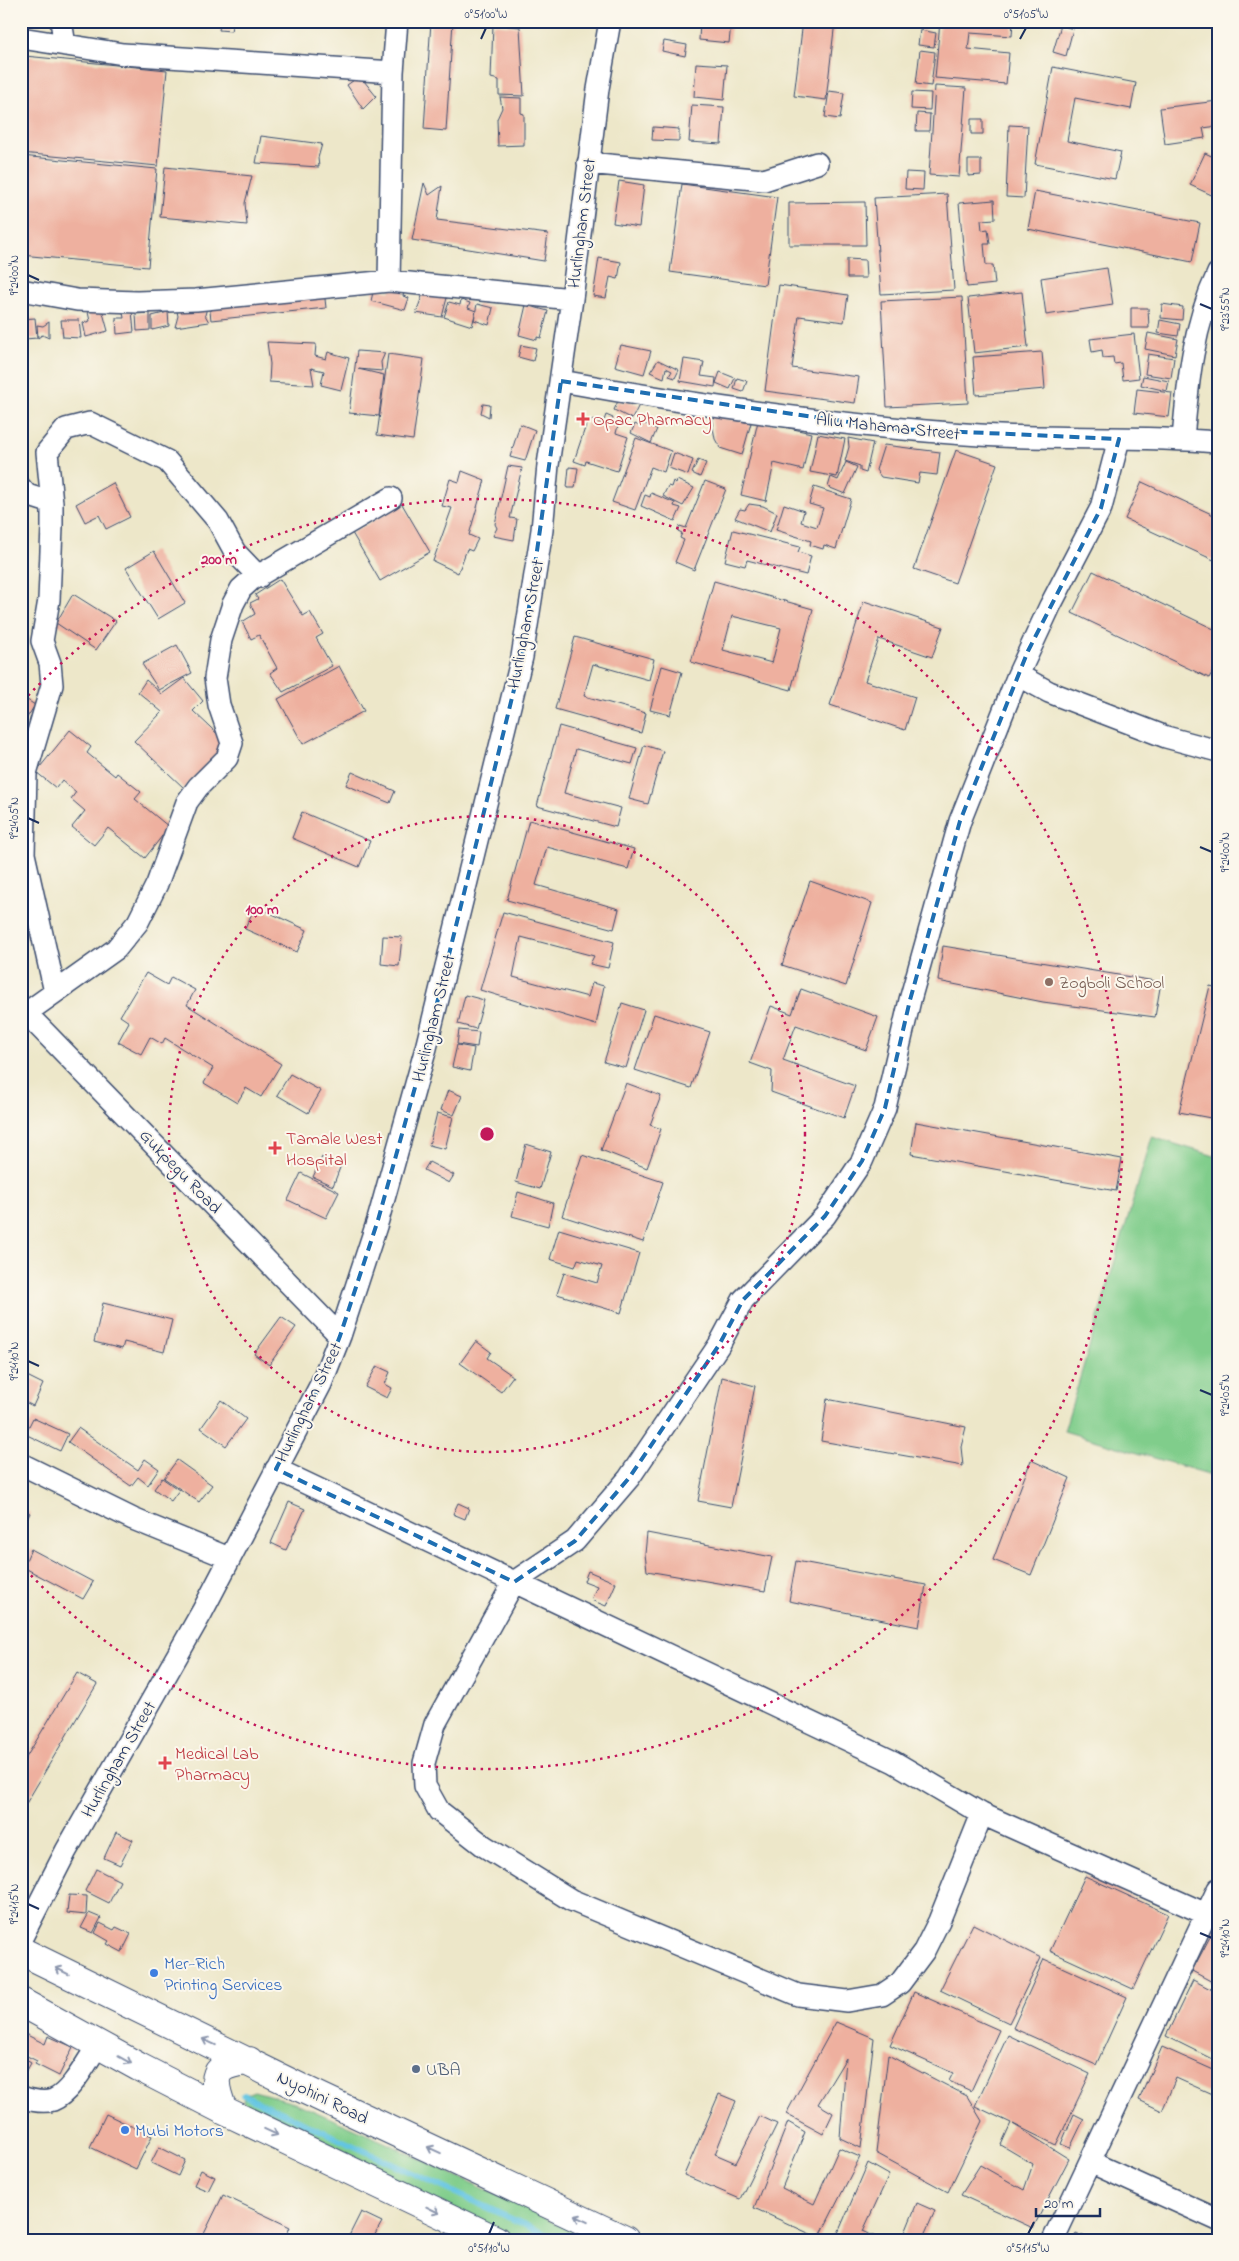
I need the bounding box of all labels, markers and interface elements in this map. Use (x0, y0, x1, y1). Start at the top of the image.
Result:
text: 0°51'00"W (465, 6, 507, 24)
text: 0°51'05"W (1004, 6, 1048, 24)
street label: Hurlingham Street (562, 157, 605, 290)
text: 9°24'00"N (6, 255, 24, 295)
text: 9°23'55"N (1217, 287, 1235, 331)
place label: Opac Pharmacy (593, 408, 712, 434)
street label: Aliu Mahama Street (815, 408, 961, 448)
marker: Opac Pharmacy (577, 413, 589, 425)
text: 200 m (200, 549, 237, 571)
street label: Hurlingham Street (502, 558, 553, 691)
text: 9°24'05"N (6, 797, 24, 839)
text: 9°24'00"N (1217, 832, 1235, 872)
text: 100 m (245, 899, 279, 921)
street label: Hurlingham Street (406, 952, 464, 1085)
place label: Zogboli School (1059, 971, 1164, 998)
marker: Zogboli School (1043, 976, 1055, 988)
street label: Gukpegu Road (132, 1124, 227, 1221)
centre of rings (478, 1125, 496, 1143)
place label: Tamale West Hospital (286, 1127, 383, 1174)
marker: Tamale West Hospital (268, 1141, 282, 1155)
street label: Hurlingham Street (269, 1338, 351, 1468)
text: 9°24'10"N (6, 1342, 24, 1380)
text: 9°24'05"N (1217, 1374, 1235, 1416)
street label: Hurlingham Street (76, 1697, 165, 1824)
place label: Medical Lab Pharmacy (175, 1742, 259, 1789)
marker: Medical Lab Pharmacy (159, 1757, 171, 1769)
text: 9°24'15"N (6, 1884, 24, 1924)
text: 9°24'10"N (1217, 1919, 1235, 1957)
place label: Mer-Rich Printing Services (164, 1952, 282, 2000)
one-way arrow (55, 1966, 70, 1975)
marker: Mer-Rich Printing Services (148, 1967, 160, 1979)
one-way arrow (201, 2037, 216, 2047)
one-way arrow (117, 2056, 132, 2065)
place label: UBA (426, 2058, 461, 2084)
marker: UBA (410, 2063, 422, 2075)
street label: Nyohini Road (272, 2065, 372, 2132)
place label: Mubi Motors (135, 2119, 224, 2145)
marker: Mubi Motors (119, 2124, 131, 2136)
one-way arrow (263, 2127, 278, 2137)
one-way arrow (427, 2144, 442, 2154)
scale bar (1036, 2186, 1100, 2218)
text: 20 m (1044, 2193, 1074, 2215)
one-way arrow (425, 2205, 440, 2215)
one-way arrow (574, 2214, 589, 2223)
text: 0°51'10"W (468, 2240, 510, 2258)
text: 0°51'15"W (1006, 2240, 1050, 2258)

